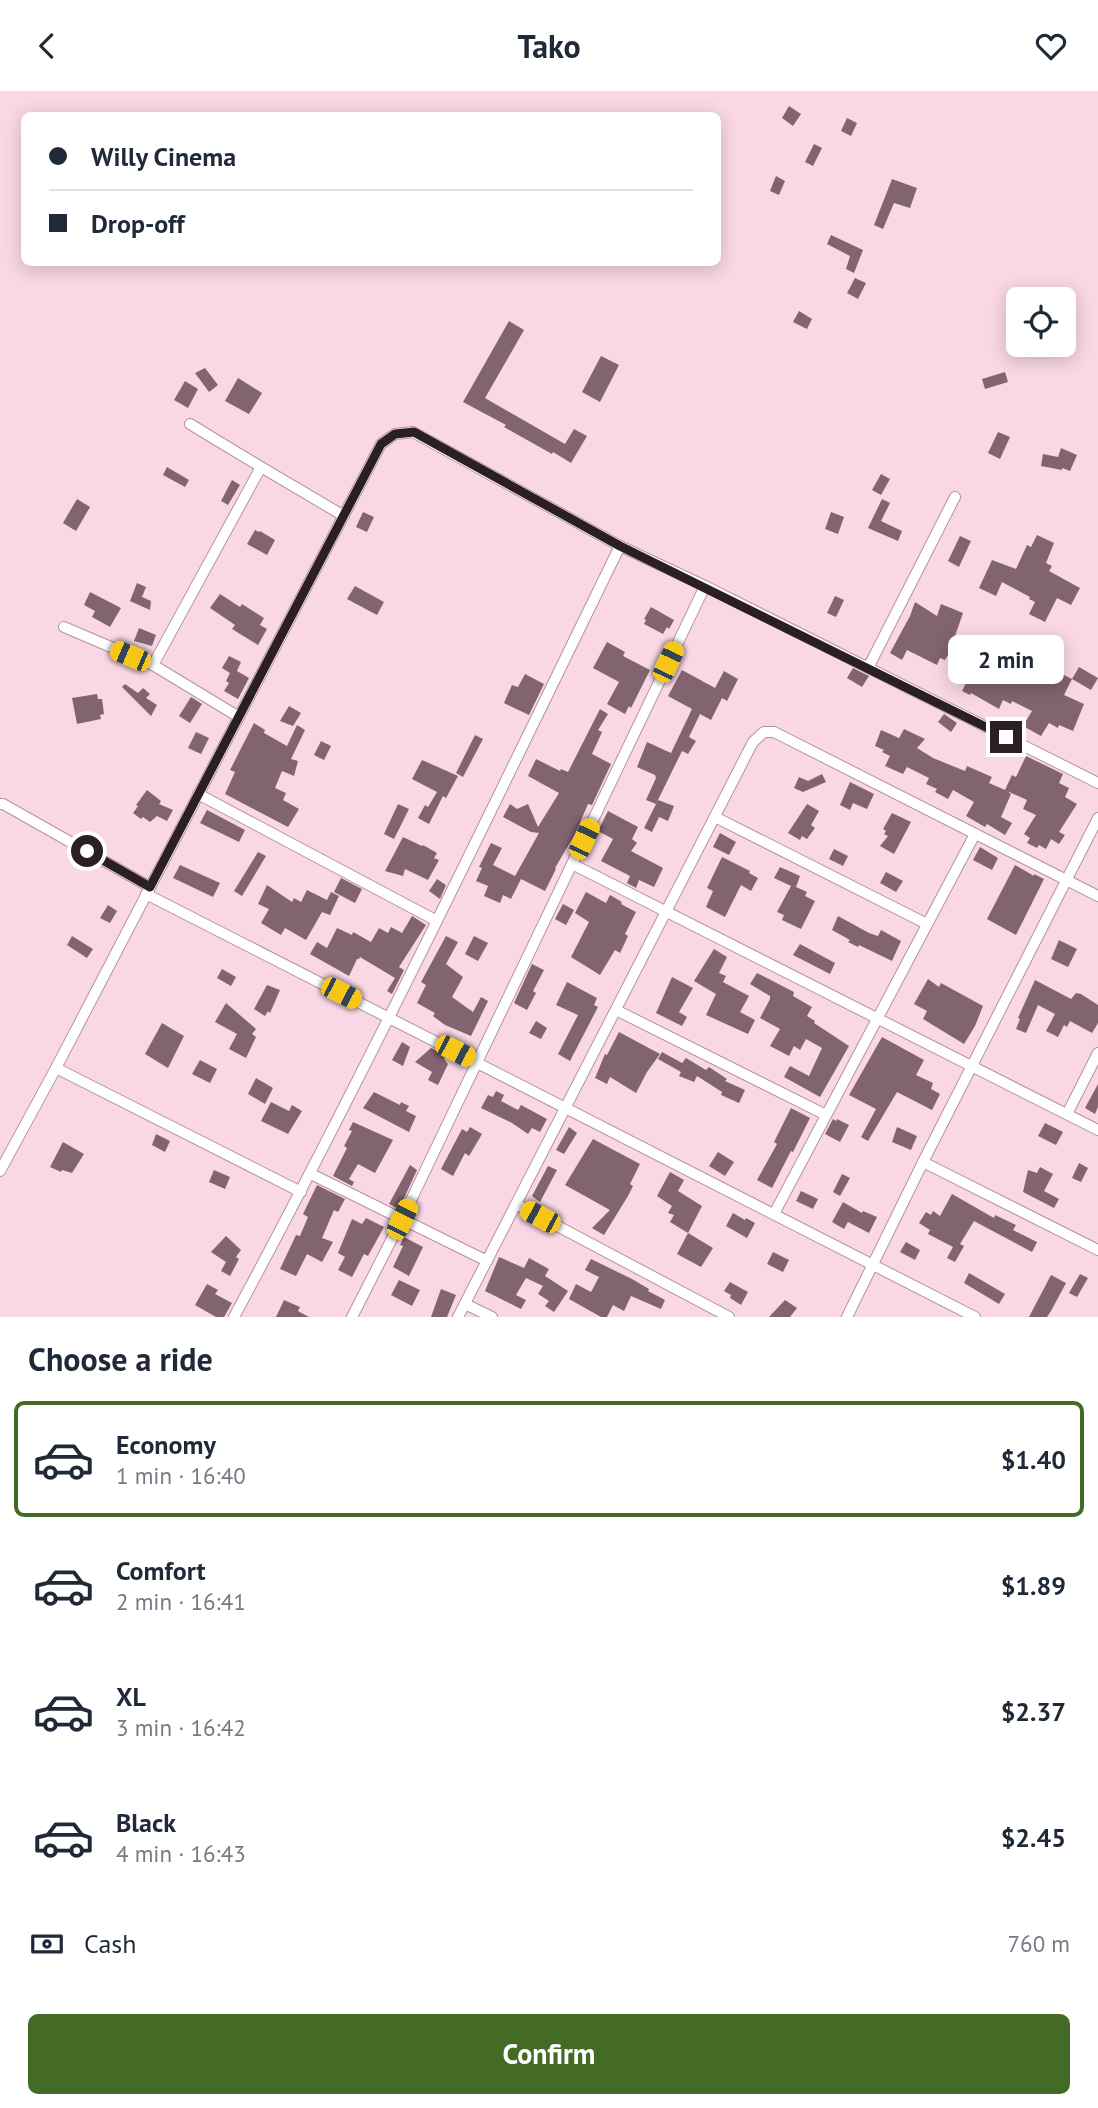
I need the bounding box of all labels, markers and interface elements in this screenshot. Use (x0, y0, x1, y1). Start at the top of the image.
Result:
text: Tako (517, 25, 581, 67)
icon: back (28, 27, 66, 65)
icon: heart (1032, 27, 1070, 65)
text: Willy Cinema (91, 140, 236, 173)
text: Drop-off (91, 207, 185, 240)
map controls (1006, 287, 1076, 357)
button: locate (1006, 287, 1076, 357)
callout: 2 min (948, 635, 1064, 685)
car (107, 638, 154, 674)
car (650, 639, 687, 685)
text: 2 min (978, 645, 1034, 674)
route end (990, 721, 1022, 753)
car (566, 816, 603, 862)
route start (71, 835, 103, 867)
car (318, 974, 365, 1012)
car (432, 1032, 479, 1070)
car (384, 1196, 421, 1242)
car (517, 1198, 564, 1236)
text: Choose a ride (28, 1338, 213, 1380)
icon: car (32, 1428, 95, 1491)
text: Economy (116, 1428, 216, 1461)
text: $1.40 (1001, 1443, 1066, 1476)
text: 1 min · 16:40 (116, 1461, 246, 1490)
icon: car (32, 1554, 95, 1617)
text: Comfort (116, 1554, 206, 1587)
text: $1.89 (1001, 1569, 1066, 1602)
text: 2 min · 16:41 (116, 1587, 246, 1616)
icon: car (32, 1680, 95, 1743)
text: XL (116, 1680, 146, 1713)
text: $2.37 (1001, 1695, 1066, 1728)
text: 3 min · 16:42 (116, 1713, 246, 1742)
icon: car (32, 1806, 95, 1869)
text: Black (116, 1806, 176, 1839)
text: $2.45 (1001, 1821, 1066, 1854)
text: 4 min · 16:43 (116, 1839, 246, 1868)
icon: cash (28, 1925, 66, 1963)
text: Cash (84, 1927, 136, 1960)
text: 760 m (1008, 1929, 1070, 1958)
button: Confirm (28, 2014, 1070, 2094)

